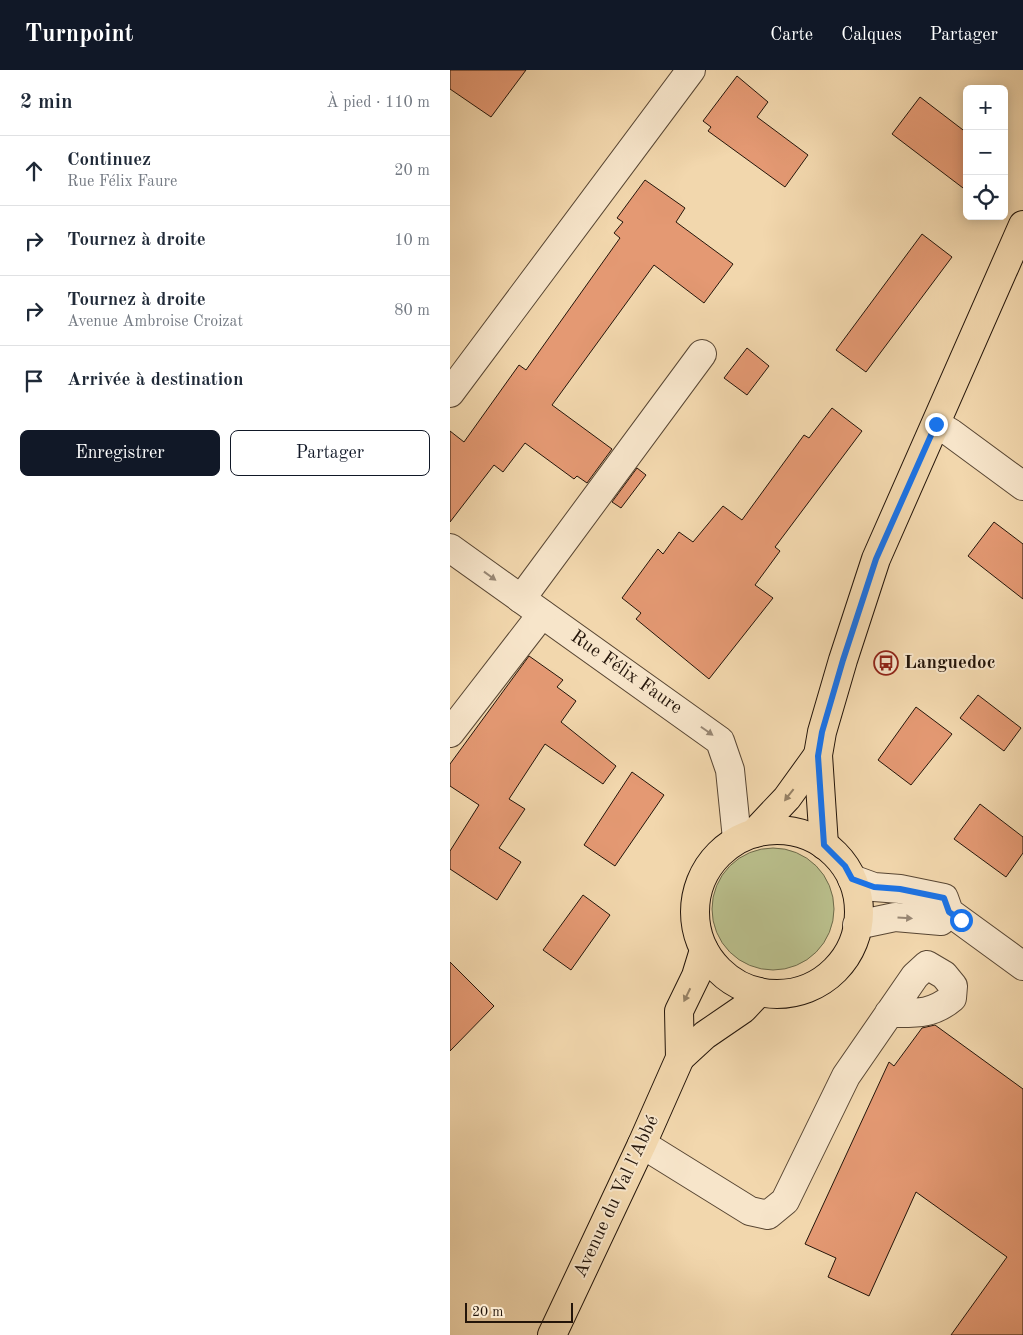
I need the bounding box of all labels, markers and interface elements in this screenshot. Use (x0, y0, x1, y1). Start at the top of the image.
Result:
text: Turnpoint (25, 23, 133, 47)
text: Carte (770, 26, 813, 44)
text: Calques (841, 26, 902, 44)
text: Partager (930, 26, 998, 44)
map controls (963, 85, 1008, 220)
button: + (963, 85, 1008, 130)
text: 2 min (20, 92, 73, 113)
text: À pied · 110 m (327, 95, 430, 111)
button: − (963, 130, 1008, 175)
text: Continuez (67, 151, 151, 170)
icon: ahead (20, 157, 48, 185)
text: 20 m (394, 163, 430, 179)
text: Rue Félix Faure (67, 174, 177, 190)
button: locate (963, 175, 1008, 220)
icon: right (20, 227, 48, 255)
text: Tournez à droite (67, 231, 206, 250)
text: 10 m (394, 233, 430, 249)
text: Tournez à droite (67, 291, 206, 310)
icon: right (20, 297, 48, 325)
text: 80 m (394, 303, 430, 319)
text: Avenue Ambroise Croizat (67, 314, 243, 330)
icon: arrive (20, 367, 48, 395)
text: Arrivée à destination (67, 371, 243, 390)
route end (925, 413, 948, 436)
button: Enregistrer (20, 430, 220, 476)
button: Partager (230, 430, 430, 476)
one-way arrow (483, 571, 497, 581)
street label: Rue Félix Faure (567, 628, 685, 718)
bus stop icon: Languedoc (873, 650, 899, 676)
place label: Languedoc (904, 654, 996, 673)
one-way arrow (700, 726, 714, 736)
one-way arrow (784, 788, 795, 801)
route start (950, 909, 973, 932)
one-way arrow (897, 914, 913, 922)
one-way arrow (683, 988, 691, 1002)
street label: Avenue du Val l'Abbé (571, 1113, 663, 1281)
scale bar (465, 1300, 572, 1323)
text: 20 m (472, 1305, 503, 1319)

